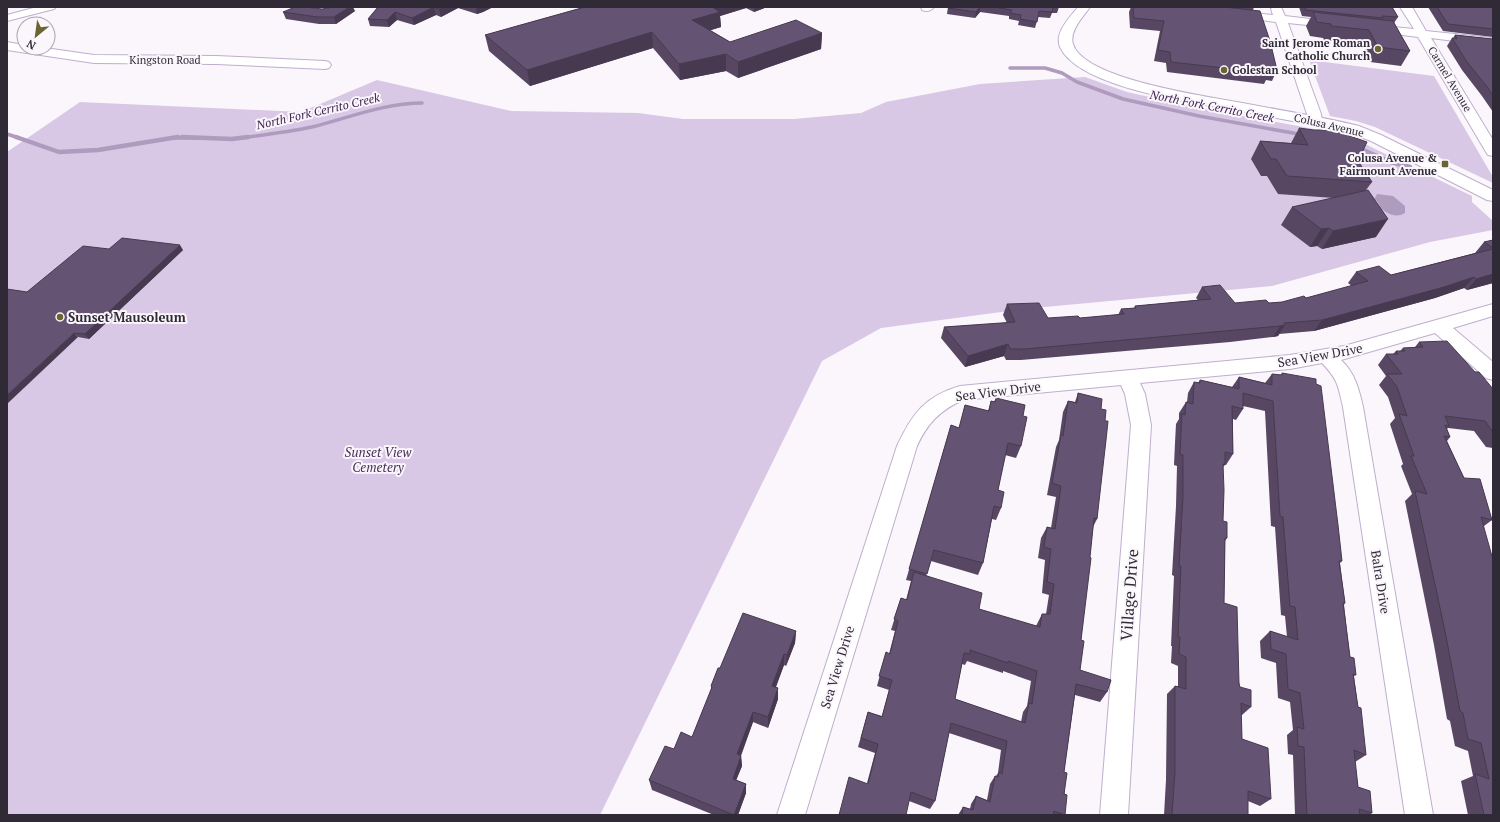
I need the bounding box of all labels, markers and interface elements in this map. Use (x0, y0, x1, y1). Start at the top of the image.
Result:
north arrow (16, 16, 56, 56)
text: N (24, 36, 38, 53)
place label: Saint Jerome Roman Catholic Church (1262, 36, 1370, 63)
marker: Saint Jerome Roman Catholic Church (1373, 44, 1383, 54)
street label: Carmel Avenue (1425, 44, 1475, 115)
street label: Kingston Road (129, 53, 201, 67)
place label: Golestan School (1232, 63, 1317, 77)
marker: Golestan School (1219, 65, 1229, 75)
water label: North Fork Cerrito Creek (1148, 86, 1276, 125)
water label: North Fork Cerrito Creek (254, 89, 381, 133)
street label: Colusa Avenue (1293, 110, 1366, 140)
place label: Colusa Avenue & Fairmount Avenue (1340, 151, 1437, 178)
marker: Colusa Avenue & Fairmount Avenue (1440, 159, 1450, 169)
place label: Sunset Mausoleum (68, 308, 186, 326)
marker: Sunset Mausoleum (55, 312, 65, 322)
street label: Sea View Drive (1276, 339, 1364, 371)
street label: Sea View Drive (954, 377, 1042, 405)
park label: Sunset View Cemetery (345, 443, 412, 476)
street label: Village Drive (1115, 548, 1143, 642)
street label: Balra Drive (1367, 549, 1395, 615)
street label: Sea View Drive (816, 623, 858, 711)

